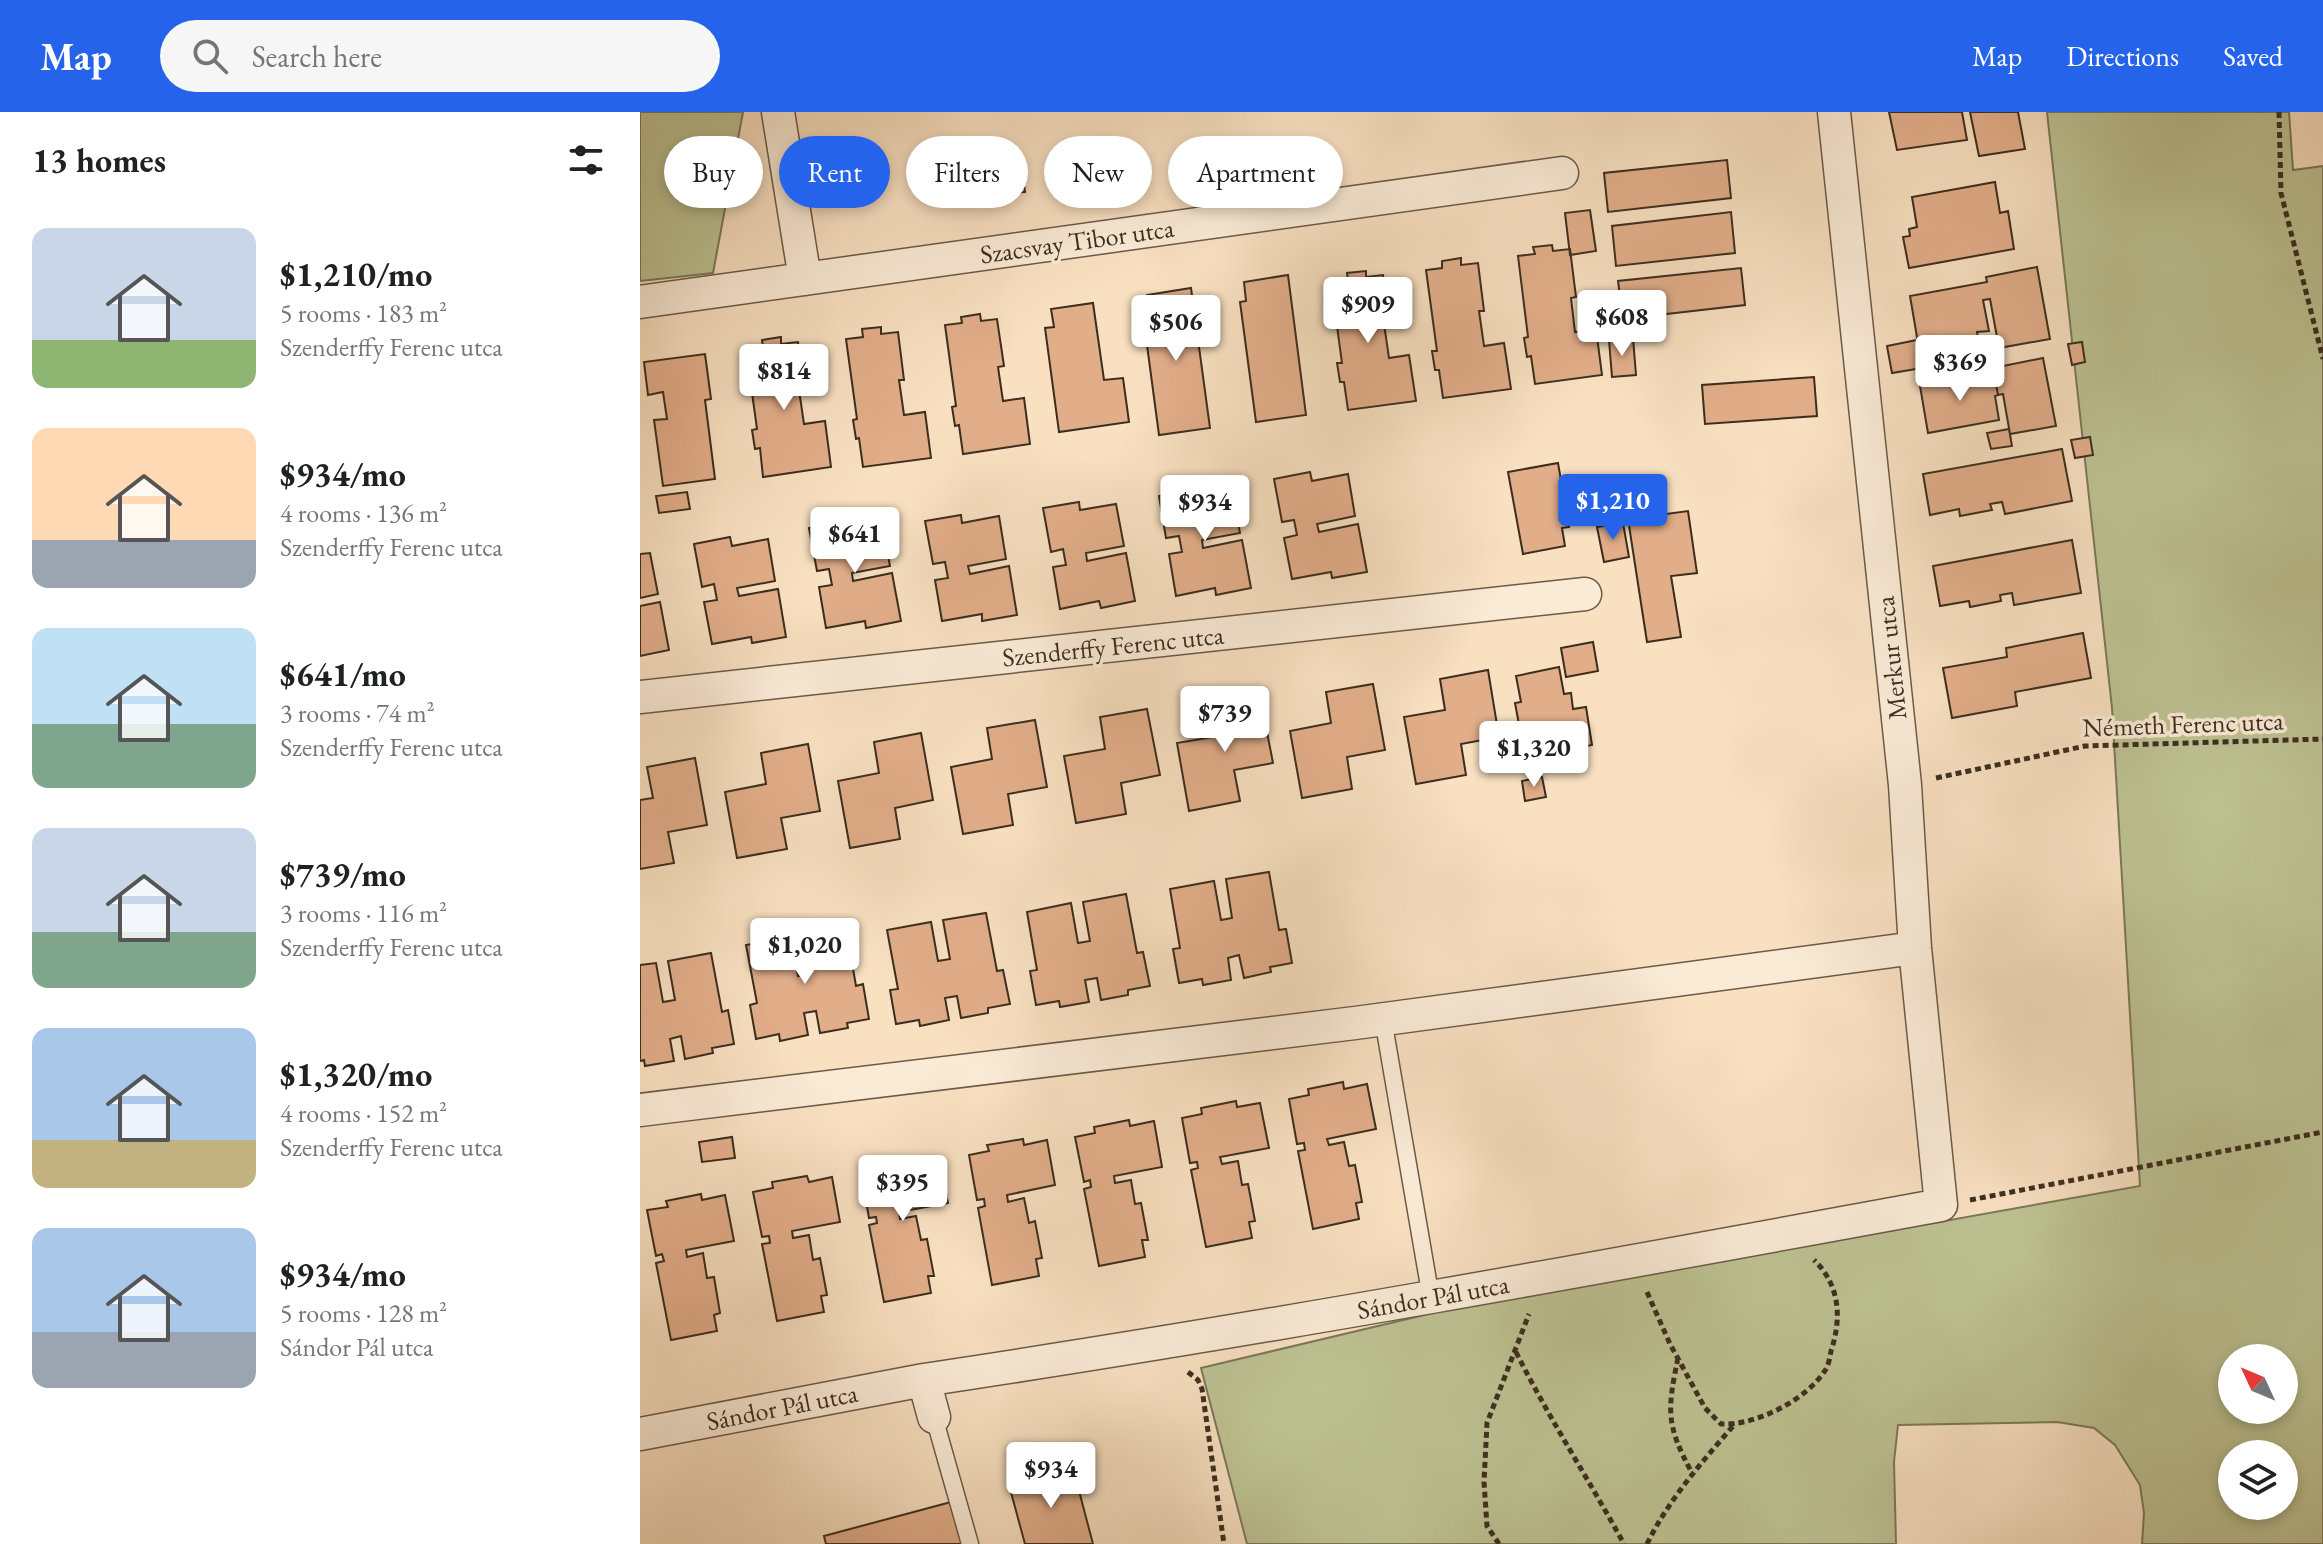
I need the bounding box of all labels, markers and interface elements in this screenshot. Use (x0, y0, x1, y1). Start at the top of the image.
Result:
search box (160, 20, 720, 92)
text: Map (40, 32, 112, 81)
icon: search (188, 34, 232, 78)
text: Search here (252, 37, 382, 76)
text: Map (1972, 38, 2022, 74)
text: Directions (2066, 38, 2179, 74)
text: Saved (2223, 38, 2283, 74)
chip: Buy (664, 136, 763, 208)
chip: Rent (779, 136, 890, 208)
chip: Filters (906, 136, 1028, 208)
chip: New (1044, 136, 1152, 208)
chip: Apartment (1168, 136, 1343, 208)
text: 13 homes (32, 138, 166, 182)
icon: filters (564, 138, 608, 182)
street label: Szacsvay Tibor utca (978, 210, 1177, 271)
text: $1,210/mo (280, 252, 432, 296)
icon: home (96, 260, 192, 356)
pin: $909 (1321, 277, 1415, 345)
text: $909 (1341, 286, 1395, 320)
pin: $608 (1575, 290, 1669, 358)
pin: $506 (1129, 295, 1223, 363)
text: 5 rooms · 183 m² (280, 296, 447, 330)
text: $608 (1595, 299, 1649, 333)
text: $506 (1149, 304, 1203, 338)
text: Szenderffy Ferenc utca (280, 330, 503, 364)
pin: $369 (1913, 335, 2007, 403)
pin: $814 (737, 344, 831, 412)
text: $369 (1933, 344, 1987, 378)
text: $814 (757, 353, 811, 387)
text: $934/mo (280, 452, 406, 496)
icon: home (96, 460, 192, 556)
pin: $1,210 (1548, 474, 1678, 542)
pin: $934 (1158, 475, 1252, 543)
text: $1,210 (1576, 483, 1650, 517)
text: $934 (1178, 484, 1232, 518)
text: 4 rooms · 136 m² (280, 496, 447, 530)
pin: $641 (808, 507, 902, 575)
text: $641 (828, 516, 882, 550)
text: Szenderffy Ferenc utca (280, 530, 503, 564)
street label: Merkur utca (1868, 594, 1914, 721)
street label: Szenderffy Ferenc utca (1000, 617, 1226, 675)
text: $641/mo (280, 652, 406, 696)
icon: home (96, 660, 192, 756)
pin: $739 (1178, 686, 1272, 754)
text: $739 (1198, 695, 1252, 729)
text: 3 rooms · 74 m² (280, 696, 435, 730)
street label: Németh Ferenc utca (2082, 703, 2285, 745)
pin: $1,320 (1469, 721, 1599, 789)
text: Szenderffy Ferenc utca (280, 730, 503, 764)
text: $1,320 (1497, 730, 1571, 764)
text: $739/mo (280, 852, 406, 896)
icon: home (96, 860, 192, 956)
text: 3 rooms · 116 m² (280, 896, 447, 930)
pin: $1,020 (740, 918, 870, 986)
text: $1,020 (768, 927, 842, 961)
text: Szenderffy Ferenc utca (280, 930, 503, 964)
text: $1,320/mo (280, 1052, 432, 1096)
icon: home (96, 1060, 192, 1156)
text: 4 rooms · 152 m² (280, 1096, 447, 1130)
text: Szenderffy Ferenc utca (280, 1130, 503, 1164)
pin: $395 (856, 1155, 950, 1223)
text: $395 (876, 1164, 930, 1198)
text: $934/mo (280, 1252, 406, 1296)
icon: home (96, 1260, 192, 1356)
street label: Sándor Pál utca (1355, 1267, 1512, 1327)
text: 5 rooms · 128 m² (280, 1296, 447, 1330)
text: Sándor Pál utca (280, 1330, 433, 1364)
north arrow (2218, 1344, 2298, 1424)
map controls (2218, 1344, 2298, 1520)
street label: Sándor Pál utca (703, 1376, 861, 1438)
button: layers (2218, 1440, 2298, 1520)
pin: $934 (1004, 1442, 1098, 1510)
text: $934 (1024, 1451, 1078, 1485)

